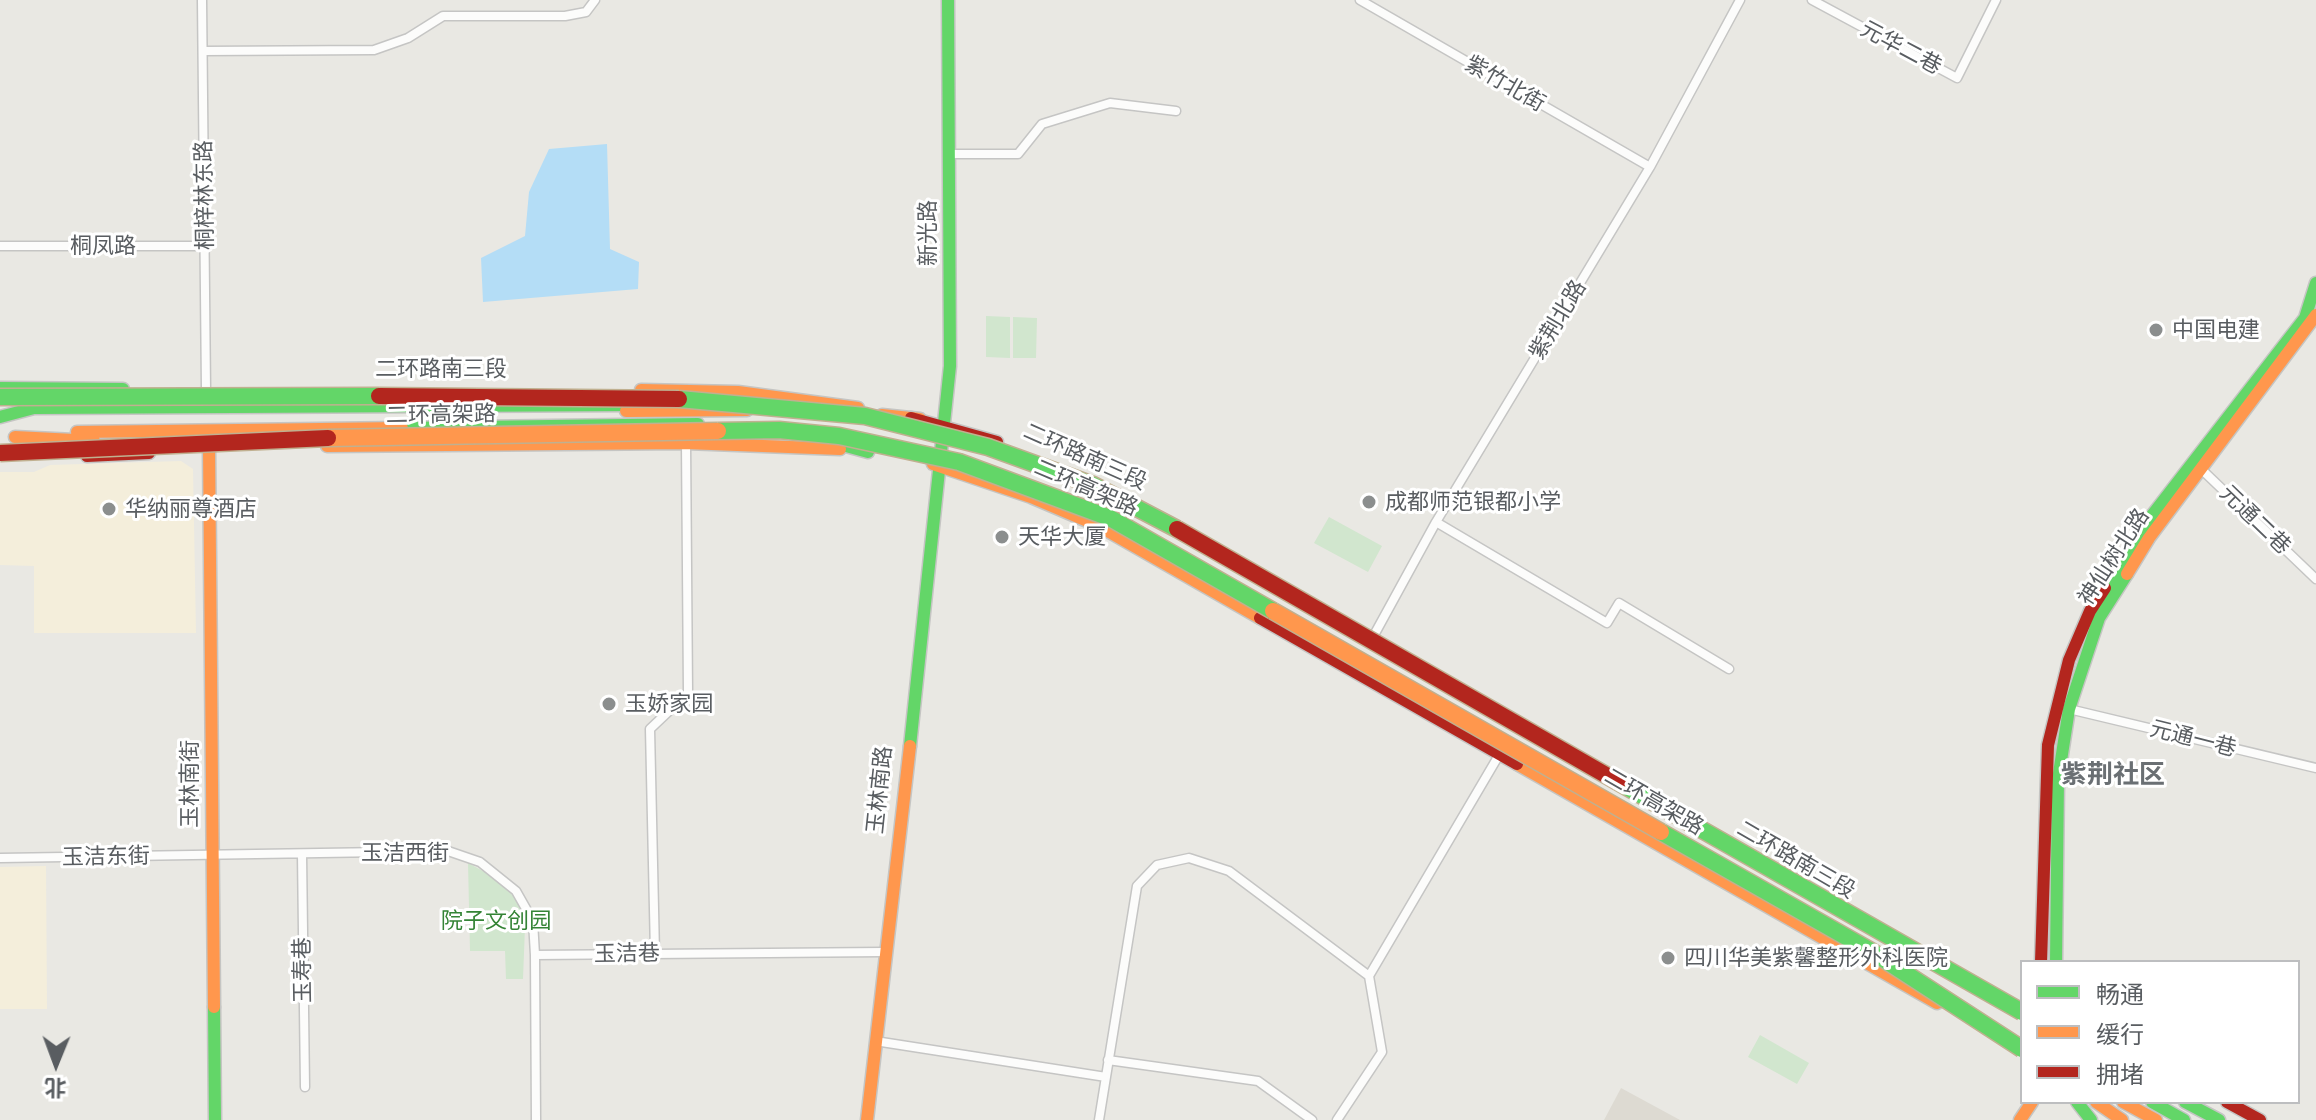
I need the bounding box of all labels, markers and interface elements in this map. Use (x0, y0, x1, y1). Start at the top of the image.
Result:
street label: 元华二巷 (1856, 16, 1946, 80)
street label: 紫竹北街 (1460, 51, 1550, 117)
street label: 桐梓林东路 (191, 140, 219, 250)
street label: 新光路 (915, 200, 941, 266)
street label: 桐凤路 (70, 233, 136, 259)
street label: 紫荆北路 (1524, 275, 1592, 365)
place label: 中国电建 (2172, 317, 2260, 343)
marker: 中国电建 (2147, 321, 2165, 339)
street label: 二环路南三段 (375, 356, 507, 382)
street label: 二环高架路 (386, 401, 496, 429)
street label: 二环路南三段 (1019, 418, 1151, 496)
street label: 二环高架路 (1030, 454, 1142, 522)
street label: 元通二巷 (2214, 480, 2296, 560)
place label: 成都师范银都小学 (1385, 489, 1561, 515)
marker: 成都师范银都小学 (1360, 493, 1378, 511)
place label: 华纳丽尊酒店 (125, 496, 257, 522)
marker: 华纳丽尊酒店 (100, 500, 118, 518)
street label: 神仙树北路 (2073, 504, 2155, 610)
place label: 天华大厦 (1018, 524, 1106, 550)
marker: 天华大厦 (993, 528, 1011, 546)
place label: 玉娇家园 (625, 691, 713, 717)
marker: 玉娇家园 (600, 695, 618, 713)
street label: 元通一巷 (2147, 716, 2239, 762)
street label: 玉林南街 (177, 740, 203, 828)
street label: 玉林南路 (862, 745, 898, 835)
district label: 紫荆社区 (2061, 759, 2165, 791)
street label: 二环高架路 (1600, 763, 1708, 841)
street label: 二环路南三段 (1732, 816, 1860, 904)
street label: 玉洁西街 (361, 840, 449, 866)
street label: 玉洁东街 (62, 843, 150, 871)
park label: 院子文创园 (441, 908, 551, 934)
street label: 玉寿巷 (289, 937, 317, 1003)
street label: 玉洁巷 (594, 940, 660, 968)
place label: 四川华美紫馨整形外科医院 (1684, 945, 1948, 971)
marker: 四川华美紫馨整形外科医院 (1659, 949, 1677, 967)
legend (2020, 960, 2300, 1104)
text: 畅通 (2096, 980, 2144, 1009)
text: 缓行 (2096, 1020, 2144, 1049)
north arrow (16, 1024, 96, 1104)
text: 拥堵 (2096, 1060, 2144, 1089)
text: 北 (44, 1075, 67, 1101)

